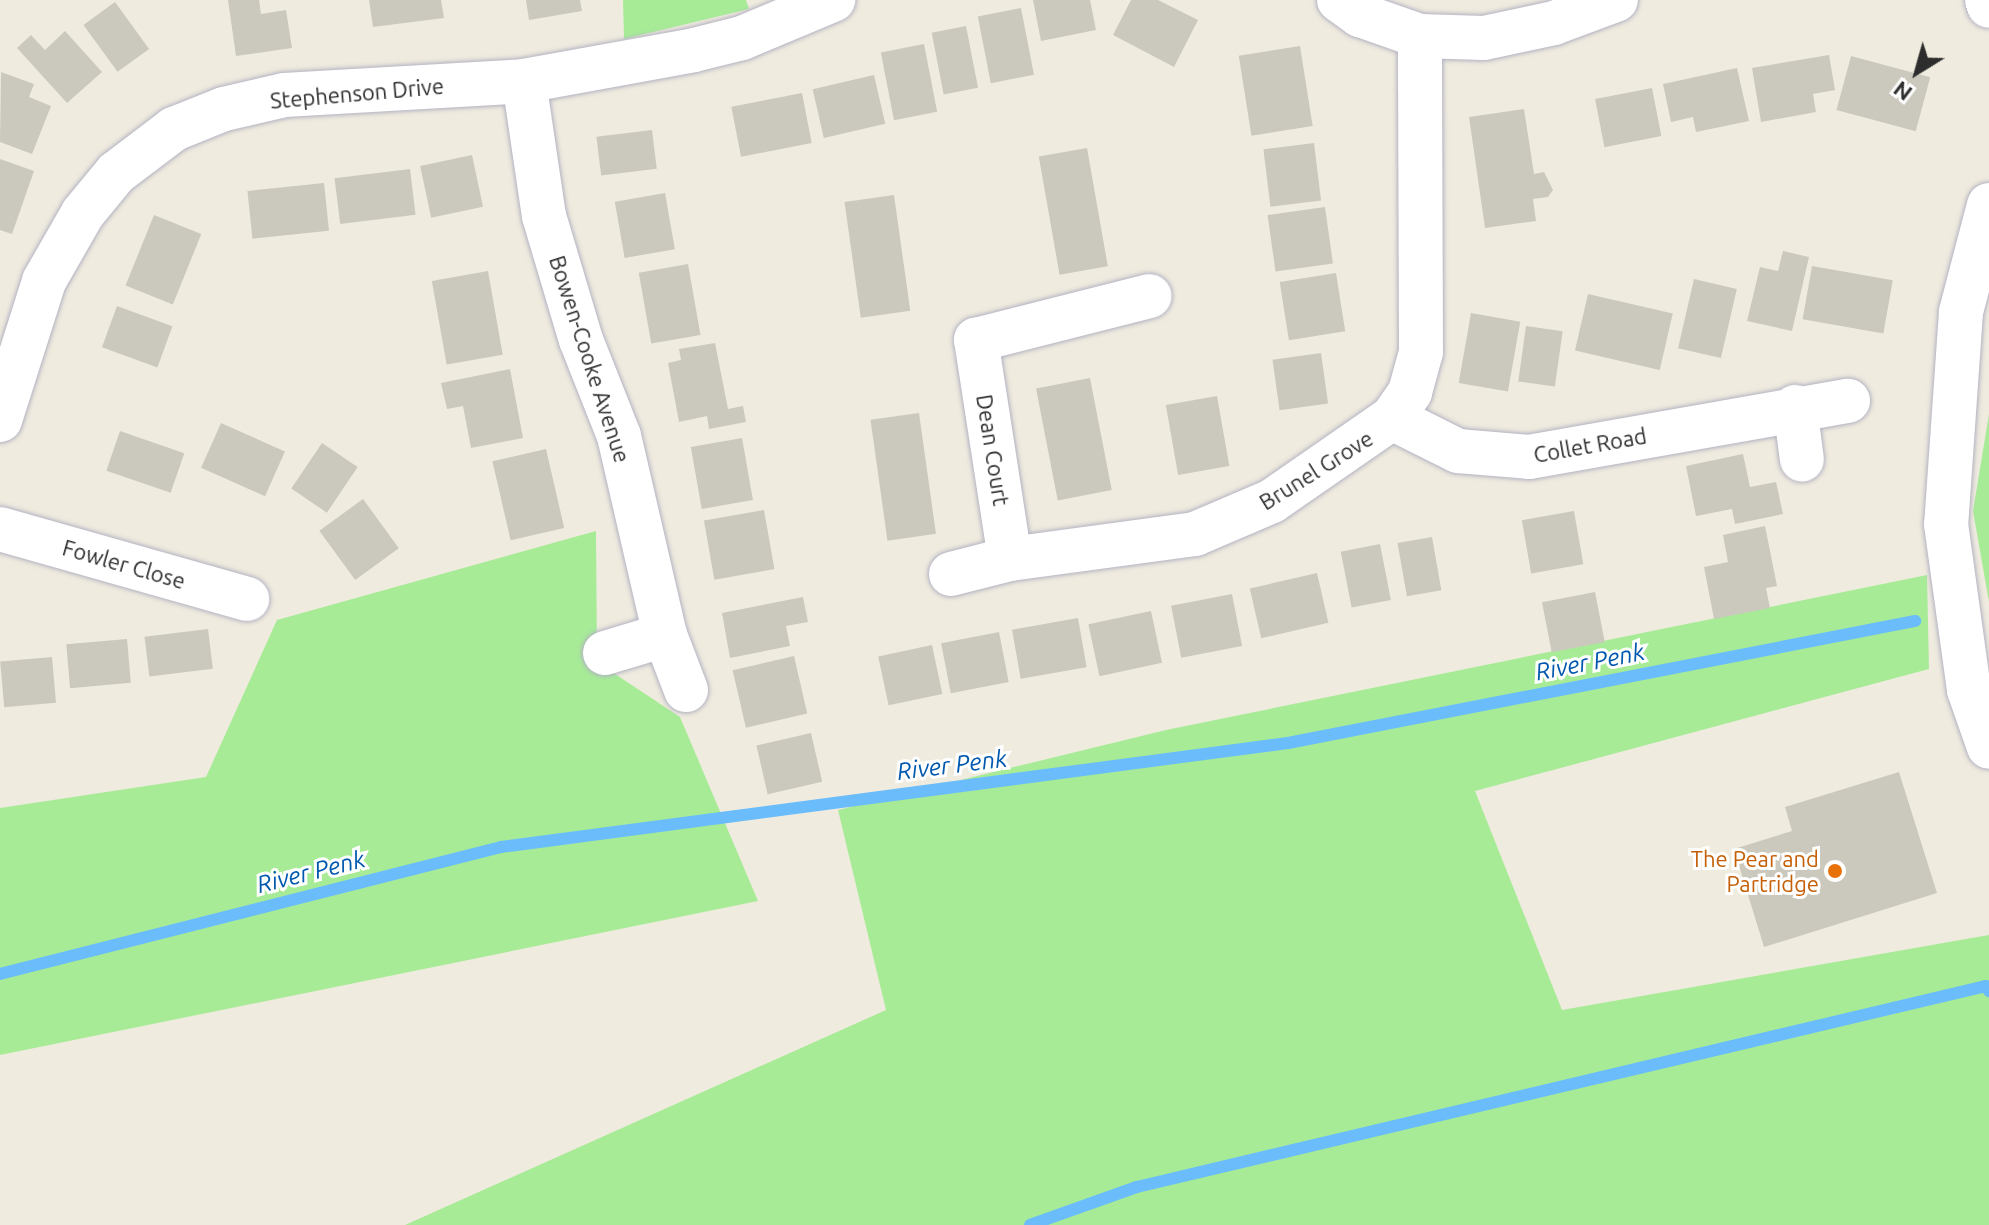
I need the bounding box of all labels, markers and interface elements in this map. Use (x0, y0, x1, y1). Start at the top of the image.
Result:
north arrow (1877, 32, 1957, 112)
street label: Stephenson Drive (269, 72, 445, 114)
text: N (1888, 77, 1916, 106)
street label: Bowen-Cooke Avenue (544, 252, 636, 466)
street label: Dean Court (971, 392, 1015, 508)
street label: Collet Road (1531, 422, 1649, 468)
street label: Brunel Grove (1254, 425, 1378, 515)
street label: Fowler Close (60, 534, 188, 594)
water label: River Penk (1533, 637, 1647, 687)
water label: River Penk (895, 744, 1009, 786)
water label: River Penk (254, 845, 368, 899)
place label: The Pear and Partridge (1691, 845, 1819, 896)
marker: The Pear and Partridge (1826, 862, 1844, 880)

